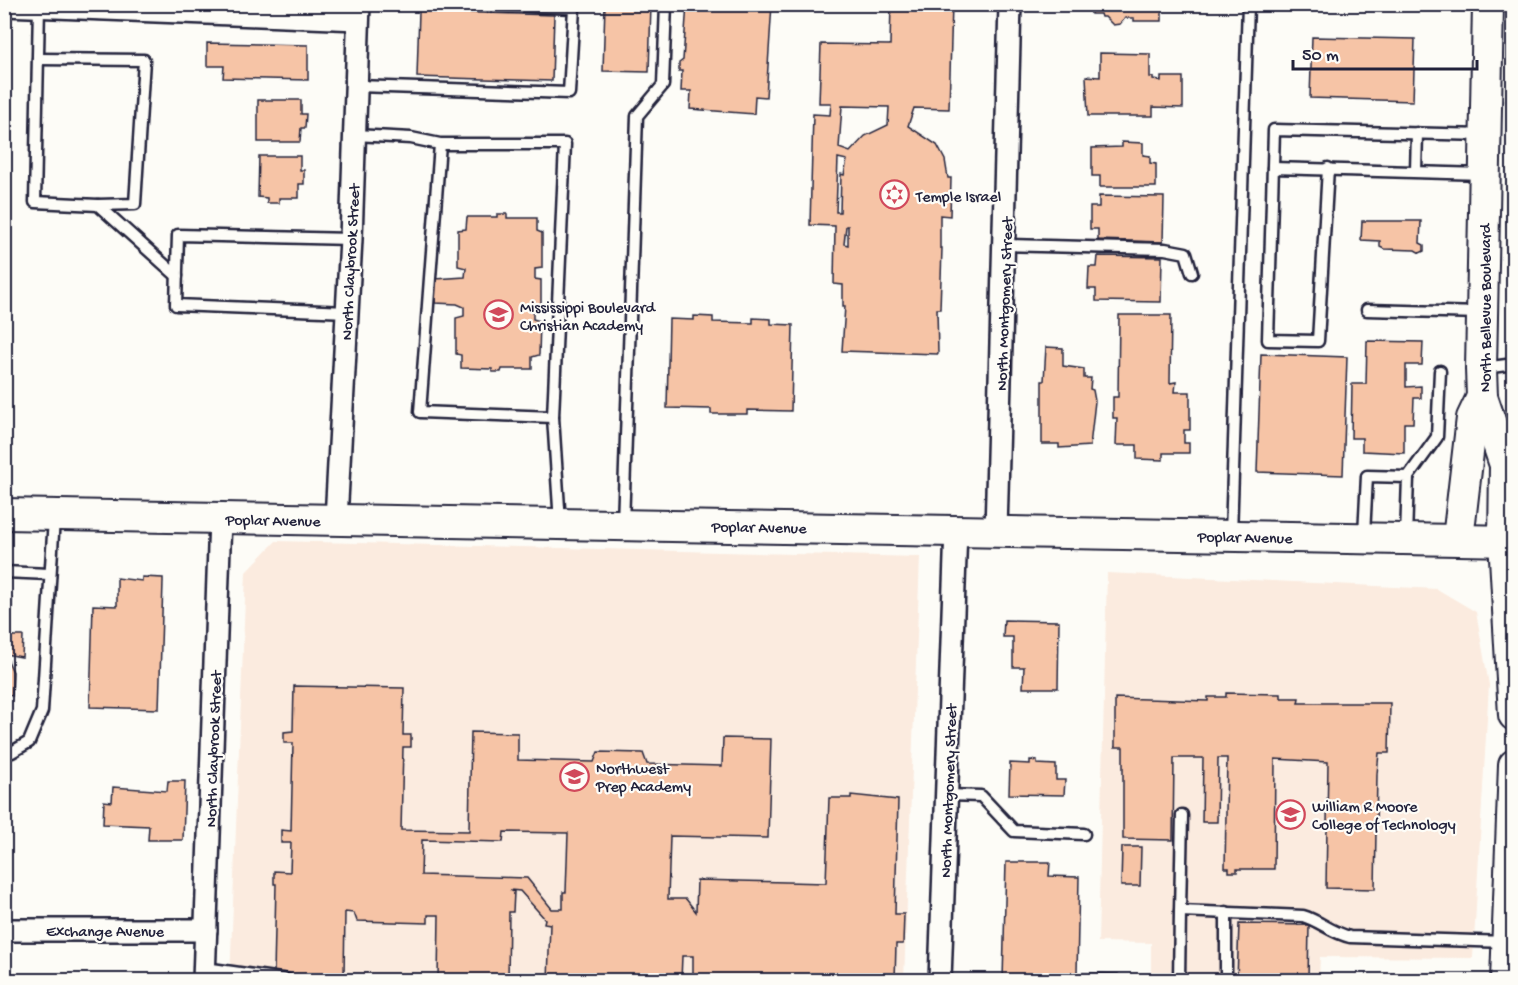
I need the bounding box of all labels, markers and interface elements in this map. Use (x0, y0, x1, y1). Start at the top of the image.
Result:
scale bar (1293, 33, 1478, 71)
text: 50 m (1302, 46, 1339, 67)
synagogue icon: Temple Israel (879, 179, 911, 211)
street label: North Claybrook Street (339, 182, 366, 341)
place label: Temple Israel (915, 189, 1001, 208)
street label: North Montgomery Street (994, 215, 1019, 391)
street label: North Bellevue Boulevard (1478, 222, 1497, 392)
school or university icon: Mississippi Boulevard Christian Academy (483, 299, 515, 331)
place label: Mississippi Boulevard Christian Academy (520, 300, 656, 337)
street label: Poplar Avenue (224, 512, 321, 533)
street label: Poplar Avenue (710, 519, 807, 540)
street label: Poplar Avenue (1196, 529, 1293, 550)
street label: North Claybrook Street (203, 669, 228, 828)
street label: North Montgomery Street (938, 702, 963, 878)
school or university icon: Northwest Prep Academy (559, 760, 591, 792)
place label: Northwest Prep Academy (595, 761, 691, 798)
school or university icon: William R Moore College of Technology (1275, 798, 1307, 830)
place label: William R Moore College of Technology (1312, 799, 1456, 836)
street label: Exchange Avenue (46, 924, 165, 943)

